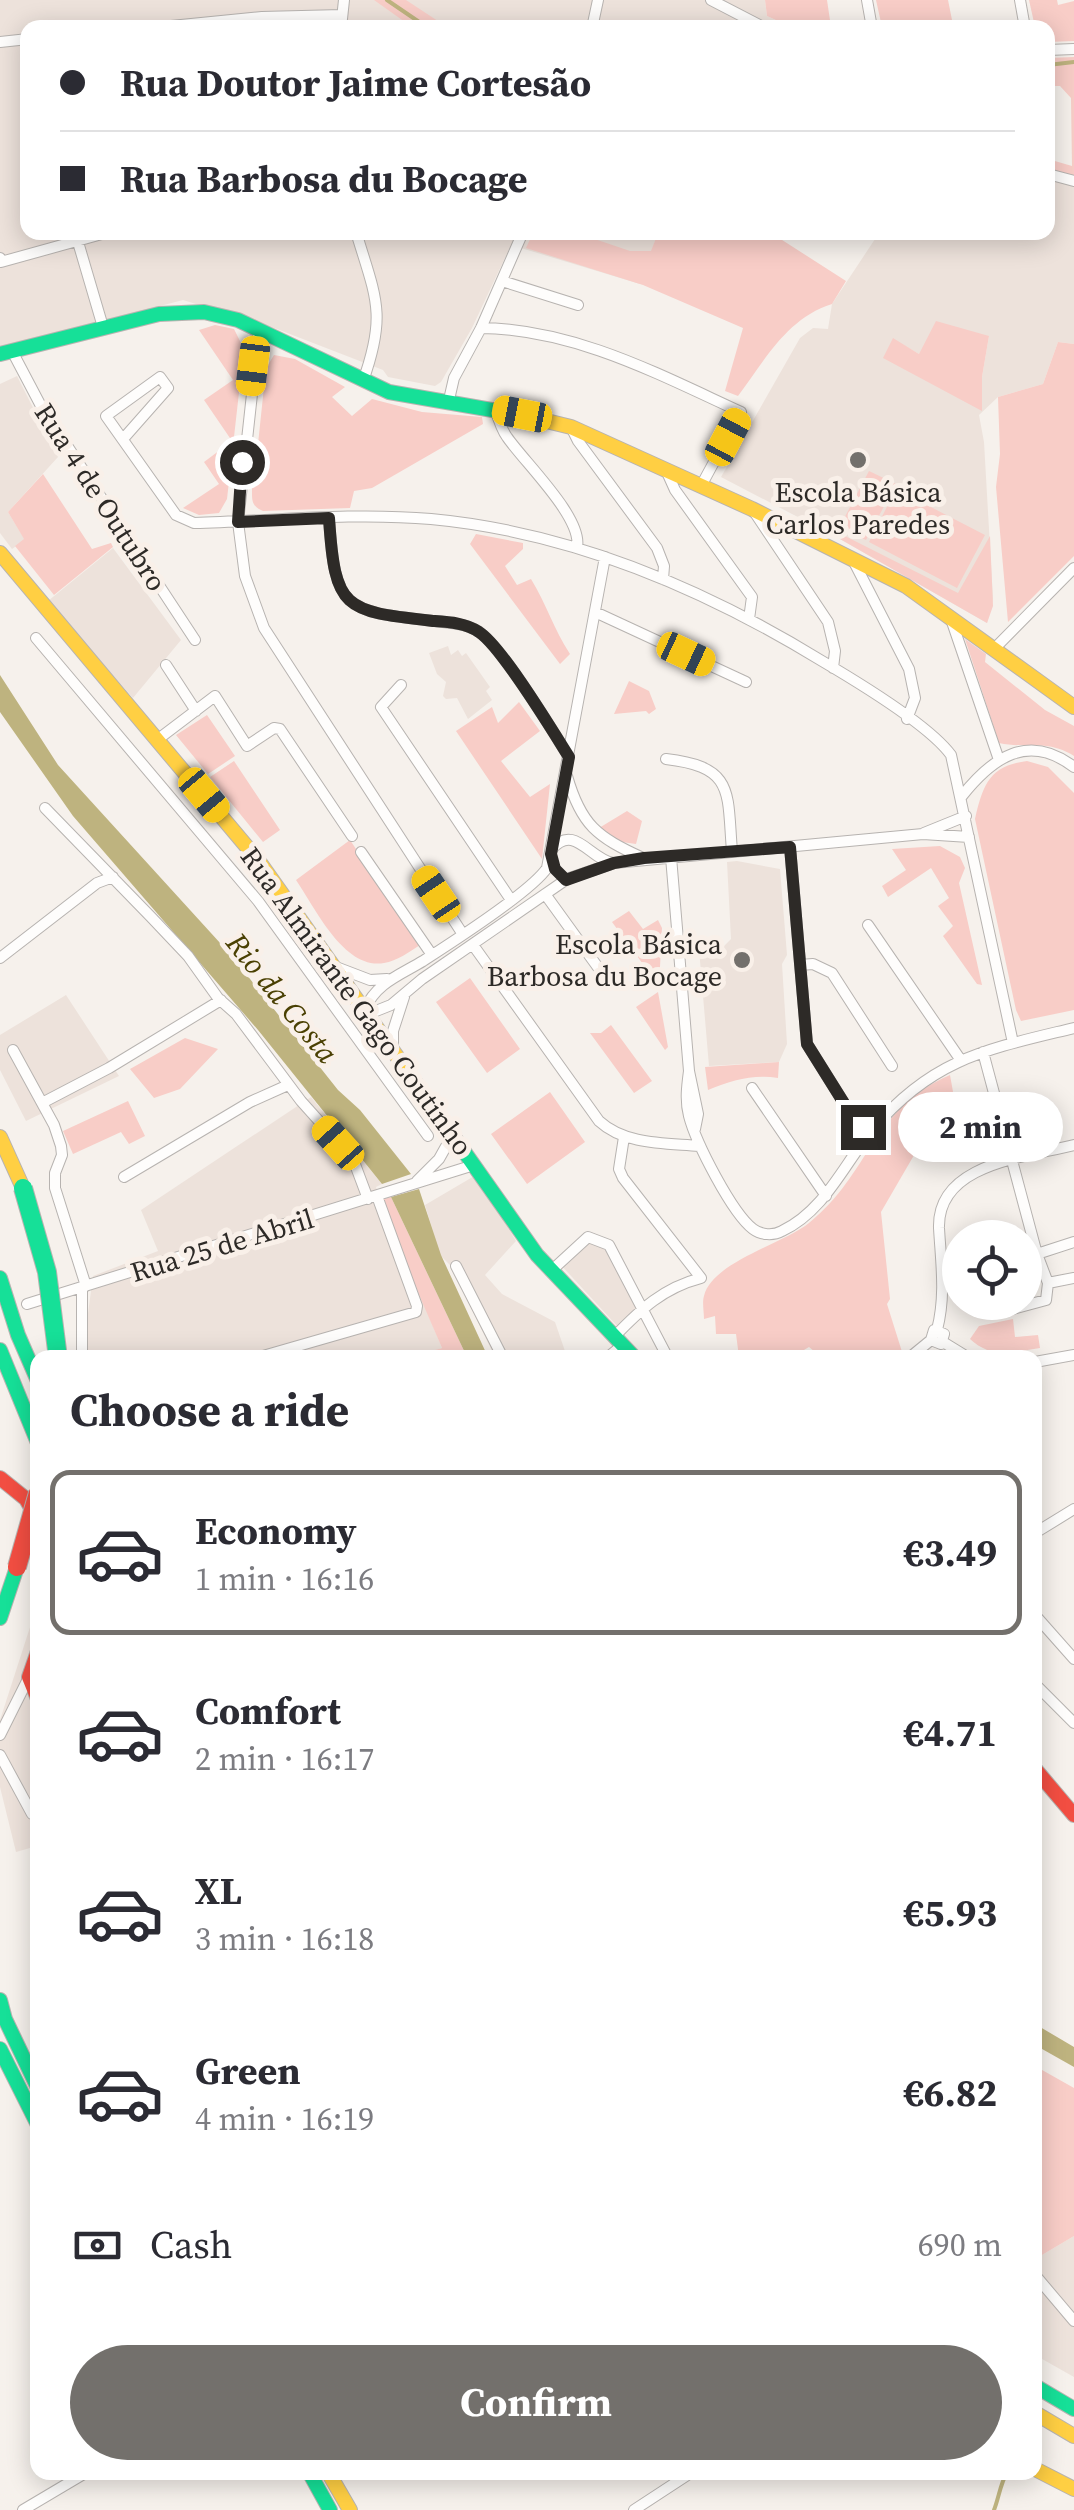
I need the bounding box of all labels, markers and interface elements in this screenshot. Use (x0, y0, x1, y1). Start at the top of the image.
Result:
text: Rua Doutor Jaime Cortesão (120, 57, 591, 109)
text: Rua Barbosa du Bocage (120, 153, 528, 205)
car (234, 334, 272, 398)
car (490, 394, 554, 434)
street label: Rua 4 de Outubro (26, 396, 176, 598)
car (701, 403, 755, 471)
route start (220, 440, 265, 485)
marker: Escola Básica Carlos Paredes (847, 449, 869, 471)
place label: Escola Básica Carlos Paredes (766, 473, 950, 543)
car (652, 628, 720, 680)
car (173, 762, 235, 828)
street label: Rua Almirante Gago Coutinho (232, 839, 482, 1163)
car (407, 861, 465, 927)
water label: Rio da Costa (216, 923, 348, 1072)
place label: Escola Básica Barbosa du Bocage (487, 925, 723, 995)
marker: Escola Básica Barbosa du Bocage (731, 949, 753, 971)
callout: 2 min (898, 1092, 1063, 1162)
route end (841, 1105, 886, 1150)
text: 2 min (939, 1105, 1022, 1149)
car (307, 1111, 369, 1175)
street label: Rua 25 de Abril (126, 1199, 318, 1291)
map controls (942, 1220, 1042, 1320)
button: locate (942, 1220, 1042, 1320)
text: Choose a ride (70, 1379, 349, 1441)
text: Economy (195, 1505, 357, 1557)
icon: car (75, 1508, 165, 1598)
text: €3.49 (903, 1527, 997, 1579)
text: 1 min · 16:16 (195, 1557, 374, 1601)
text: Comfort (195, 1685, 341, 1737)
icon: car (75, 1688, 165, 1778)
text: €4.71 (903, 1707, 997, 1759)
text: 2 min · 16:17 (195, 1737, 374, 1781)
text: XL (195, 1865, 242, 1917)
icon: car (75, 1868, 165, 1958)
text: €5.93 (903, 1887, 997, 1939)
text: 3 min · 16:18 (195, 1917, 374, 1961)
text: Green (195, 2045, 301, 2097)
icon: car (75, 2048, 165, 2138)
text: €6.82 (903, 2067, 997, 2119)
text: 4 min · 16:19 (195, 2097, 374, 2141)
icon: cash (70, 2218, 125, 2273)
text: Cash (150, 2219, 232, 2271)
text: 690 m (918, 2223, 1002, 2267)
button: Confirm (70, 2345, 1002, 2460)

